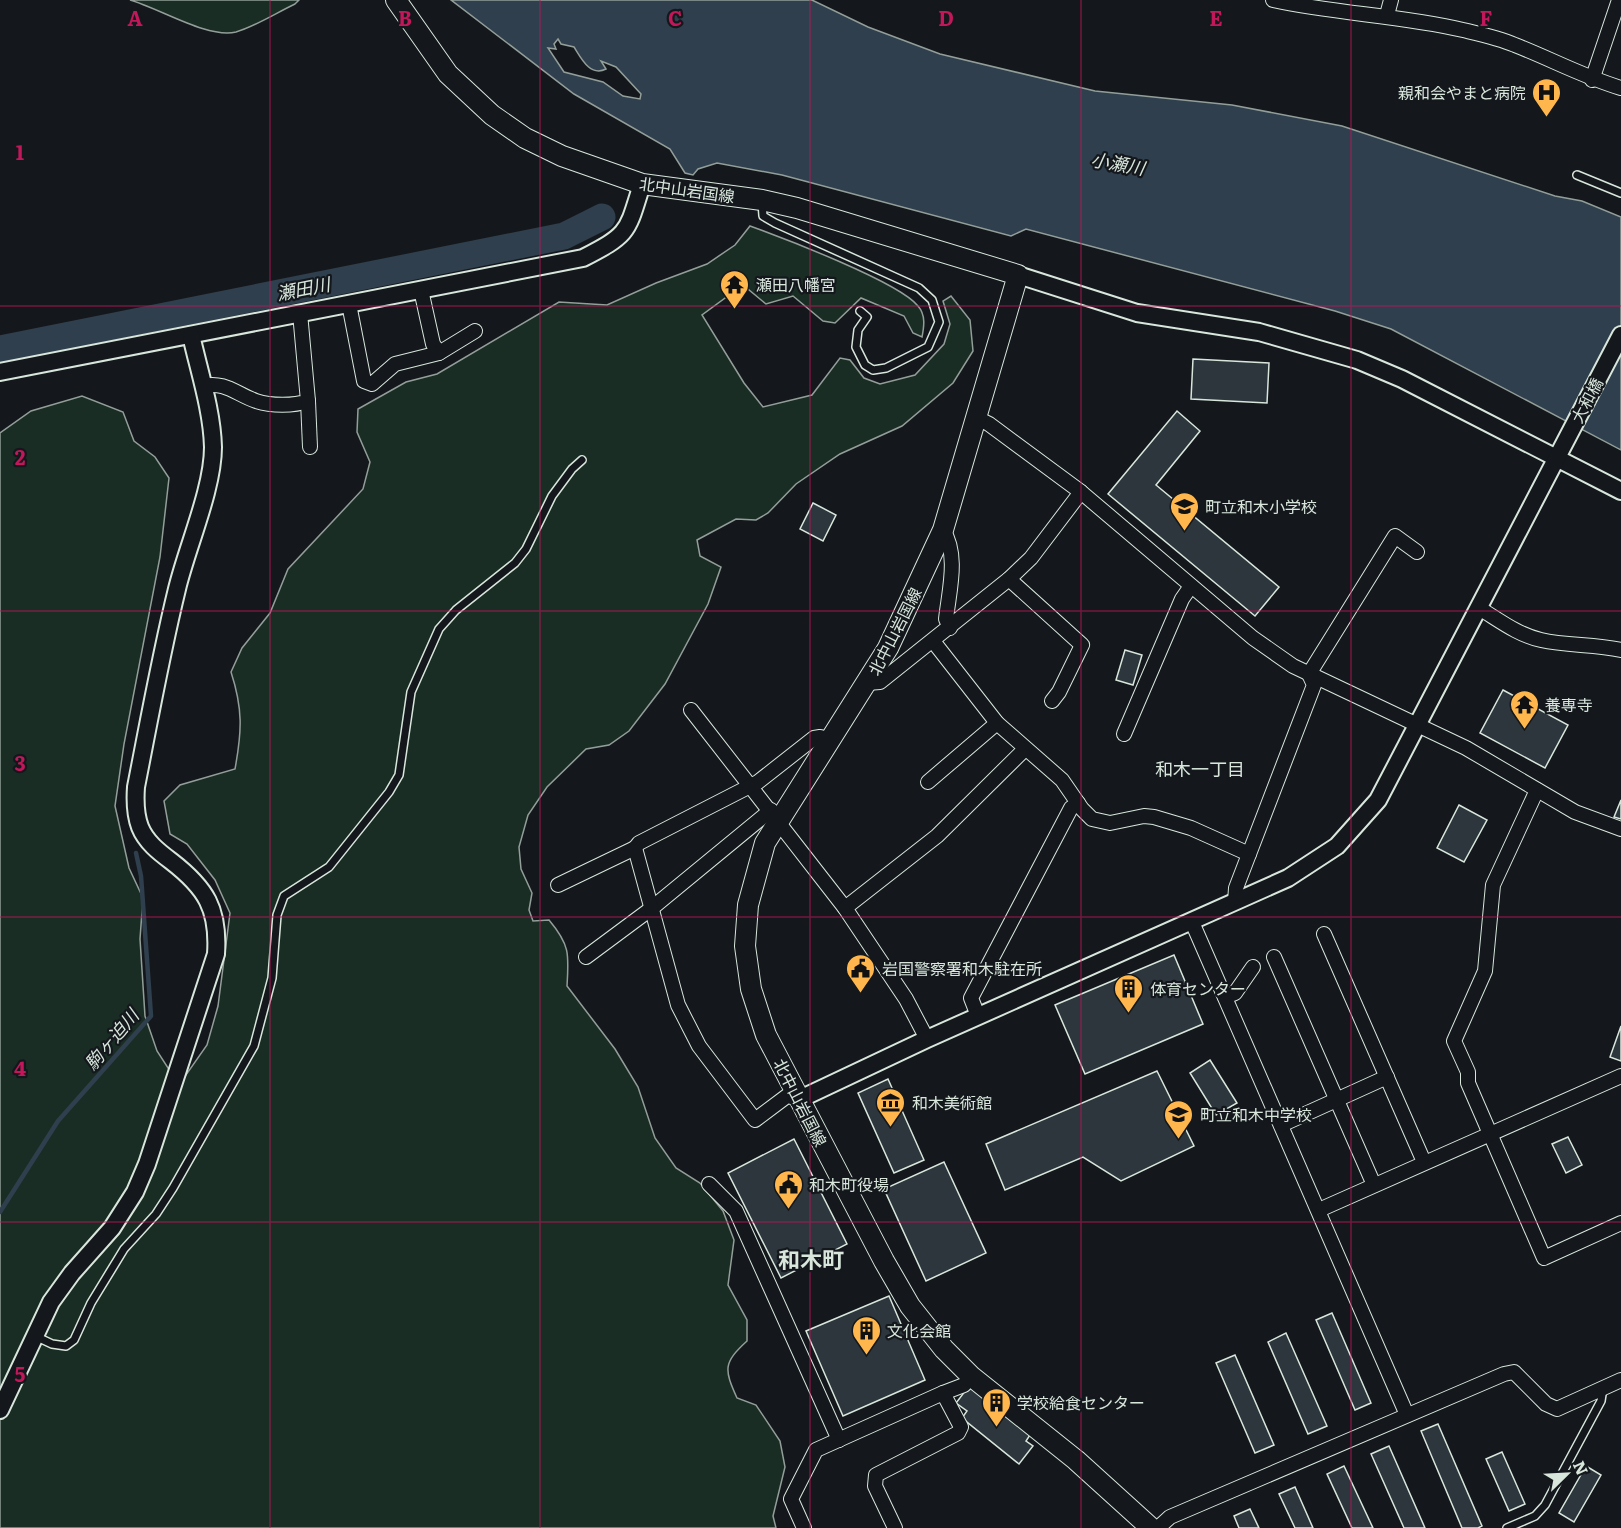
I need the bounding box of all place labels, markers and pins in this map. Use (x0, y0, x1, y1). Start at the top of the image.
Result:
hospital icon: 親和会やまと病院 (1531, 76, 1563, 118)
place label: 親和会やまと病院 (1398, 80, 1526, 104)
temple icon: 瀬田八幡宮 (719, 268, 751, 310)
place label: 瀬田八幡宮 (756, 272, 836, 296)
school or university icon: 町立和木小学校 (1168, 490, 1200, 532)
place label: 町立和木小学校 (1205, 494, 1317, 518)
temple icon: 養専寺 (1508, 688, 1540, 730)
place label: 養専寺 (1545, 692, 1593, 716)
public building icon: 岩国警察署和木駐在所 (845, 952, 877, 994)
place label: 岩国警察署和木駐在所 (882, 956, 1042, 980)
building icon: 体育センター (1113, 972, 1145, 1014)
place label: 体育センター (1150, 976, 1246, 1000)
museum icon: 和木美術館 (875, 1086, 907, 1128)
place label: 和木美術館 (912, 1090, 992, 1114)
school or university icon: 町立和木中学校 (1163, 1098, 1195, 1140)
place label: 町立和木中学校 (1200, 1102, 1312, 1126)
public building icon: 和木町役場 (772, 1168, 804, 1210)
place label: 和木町役場 (809, 1172, 889, 1196)
building icon: 文化会館 (850, 1314, 882, 1356)
place label: 文化会館 (887, 1318, 951, 1342)
building icon: 学校給食センター (980, 1386, 1012, 1428)
place label: 学校給食センター (1017, 1390, 1145, 1414)

